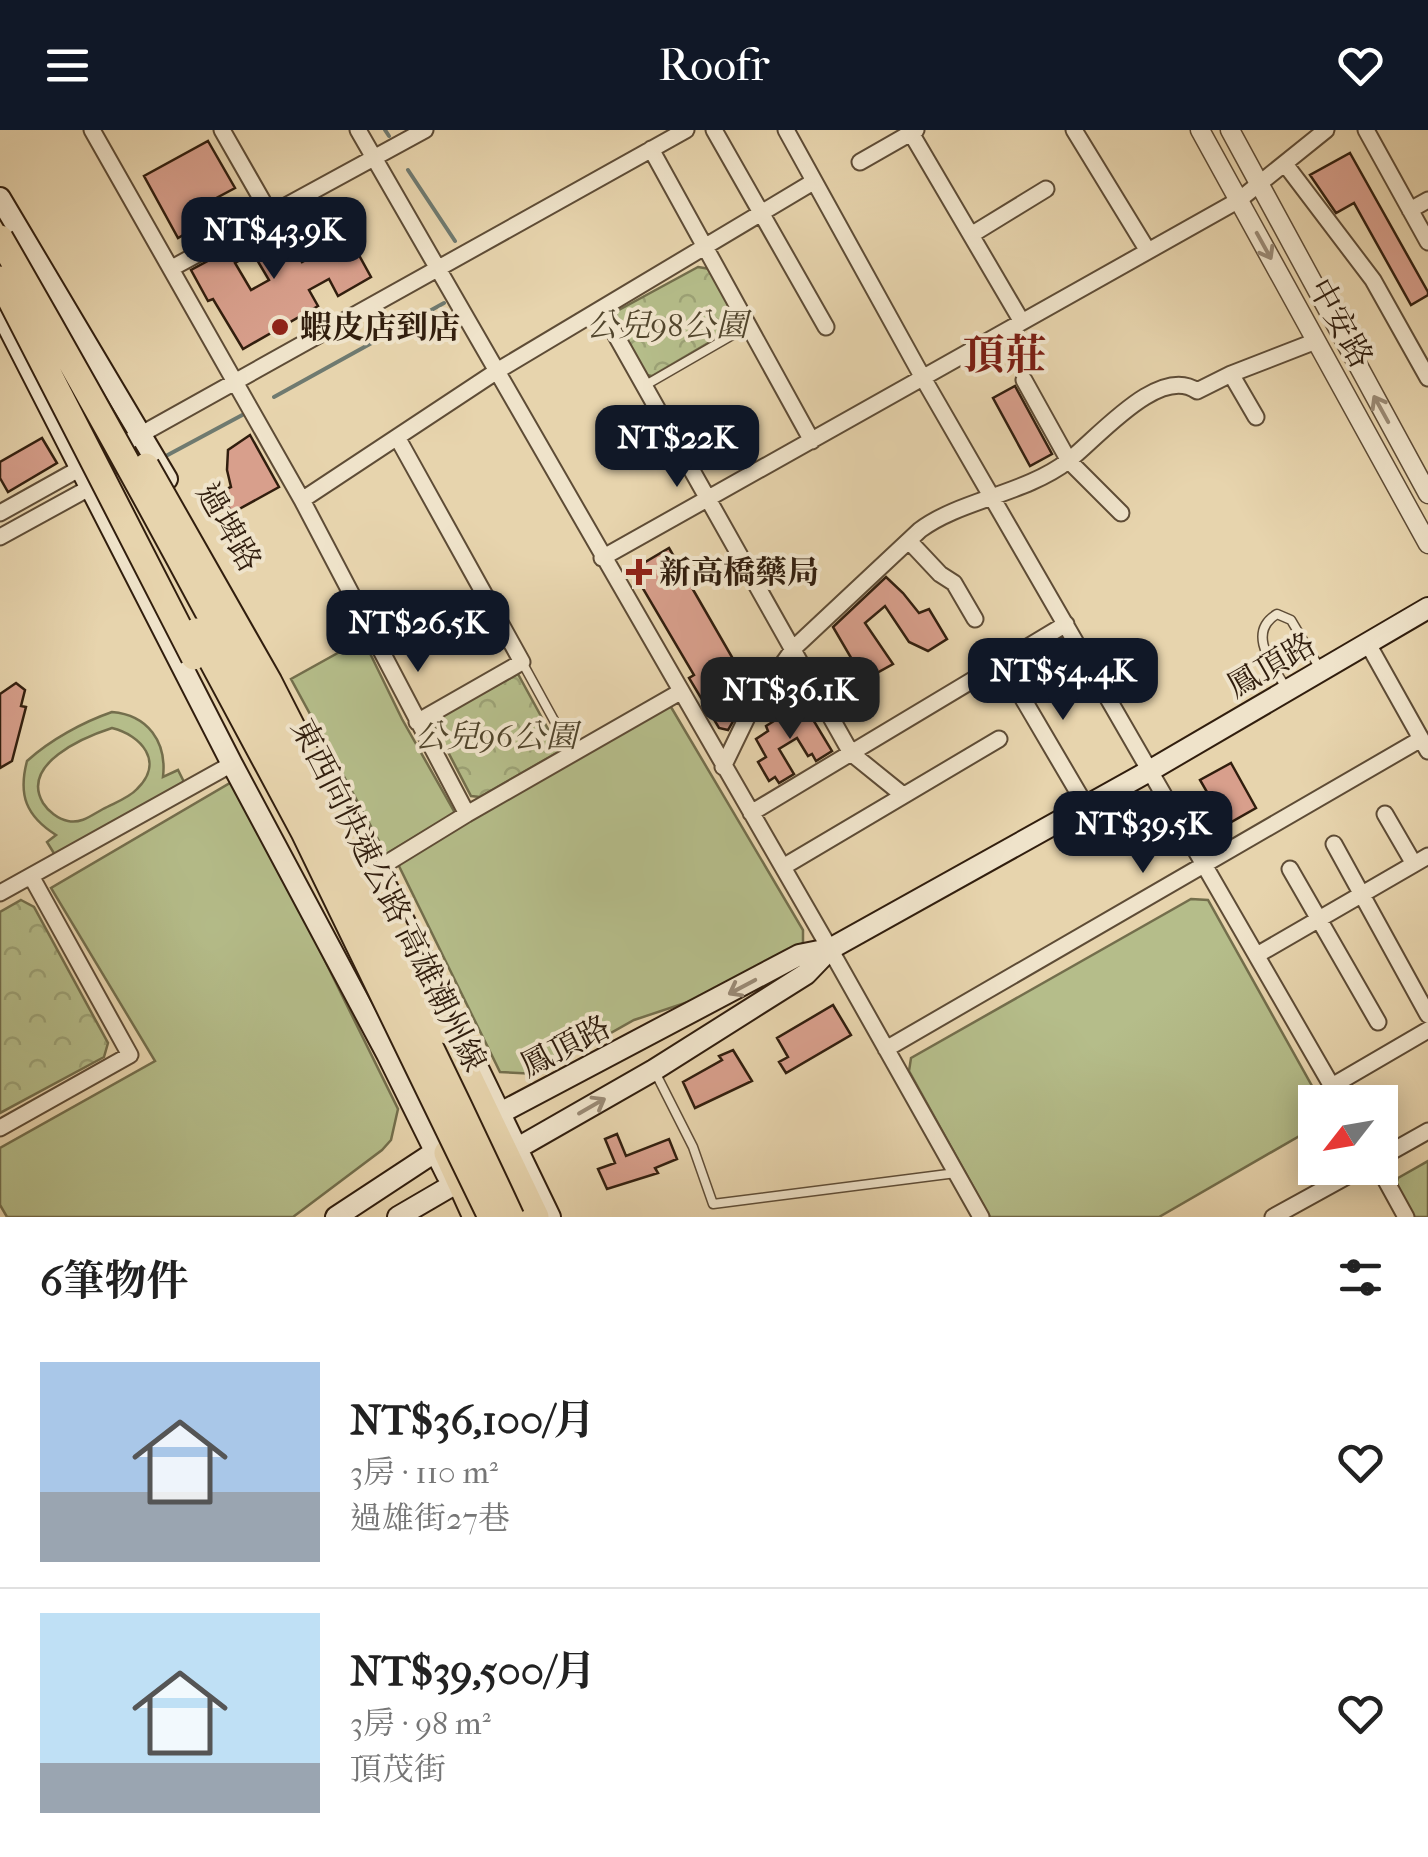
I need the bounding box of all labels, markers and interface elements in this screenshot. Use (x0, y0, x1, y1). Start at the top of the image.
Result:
icon: menu (40, 38, 95, 93)
icon: heart (1333, 38, 1388, 93)
text: Roofr (658, 39, 770, 92)
pin: NT$43.9K (171, 197, 377, 282)
text: NT$43.9K (203, 211, 345, 248)
one-way arrow (1255, 231, 1275, 260)
street label: 中安路 (1301, 272, 1380, 374)
park label: 公兒98公園 (587, 307, 752, 344)
place label: 蝦皮店到店 (300, 309, 460, 346)
marker: 蝦皮店到店 (269, 316, 291, 338)
district label: 頂莊 (963, 331, 1047, 380)
one-way arrow (1371, 394, 1391, 424)
pin: NT$22K (596, 405, 758, 490)
text: NT$22K (617, 419, 737, 456)
street label: 過埤路 (189, 476, 269, 578)
place label: 新高橋藥局 (659, 554, 819, 591)
marker: 新高橋藥局 (628, 561, 650, 583)
pin: NT$26.5K (315, 590, 521, 675)
text: NT$26.5K (348, 604, 488, 641)
street label: 鳳頂路 (1220, 625, 1322, 705)
pin: NT$54.4K (960, 638, 1166, 723)
text: NT$54.4K (990, 652, 1136, 689)
pin: NT$36.1K (687, 657, 893, 742)
text: NT$36.1K (723, 671, 857, 708)
street label: 東西向快速公路 高雄潮州線 (283, 713, 494, 1078)
park label: 公兒96公園 (415, 718, 582, 755)
pin: NT$39.5K (1040, 791, 1246, 876)
text: NT$39.5K (1075, 805, 1211, 842)
one-way arrow (727, 978, 757, 998)
street label: 鳳頂路 (514, 1008, 616, 1085)
north arrow (1298, 1085, 1398, 1185)
map controls (1298, 1085, 1398, 1185)
one-way arrow (577, 1096, 606, 1116)
icon: filters (1333, 1250, 1388, 1305)
text: 6筆物件 (40, 1257, 189, 1306)
text: NT$36,100/月 (350, 1396, 595, 1445)
icon: home (120, 1402, 240, 1522)
icon: heart (1333, 1435, 1388, 1490)
text: 3房 · 110 m² (350, 1454, 498, 1491)
text: 過雄街27巷 (350, 1500, 510, 1537)
text: NT$39,500/月 (350, 1647, 596, 1696)
icon: home (120, 1653, 240, 1773)
icon: heart (1333, 1686, 1388, 1741)
text: 3房 · 98 m² (350, 1705, 491, 1742)
text: 頂茂街 (350, 1751, 446, 1788)

